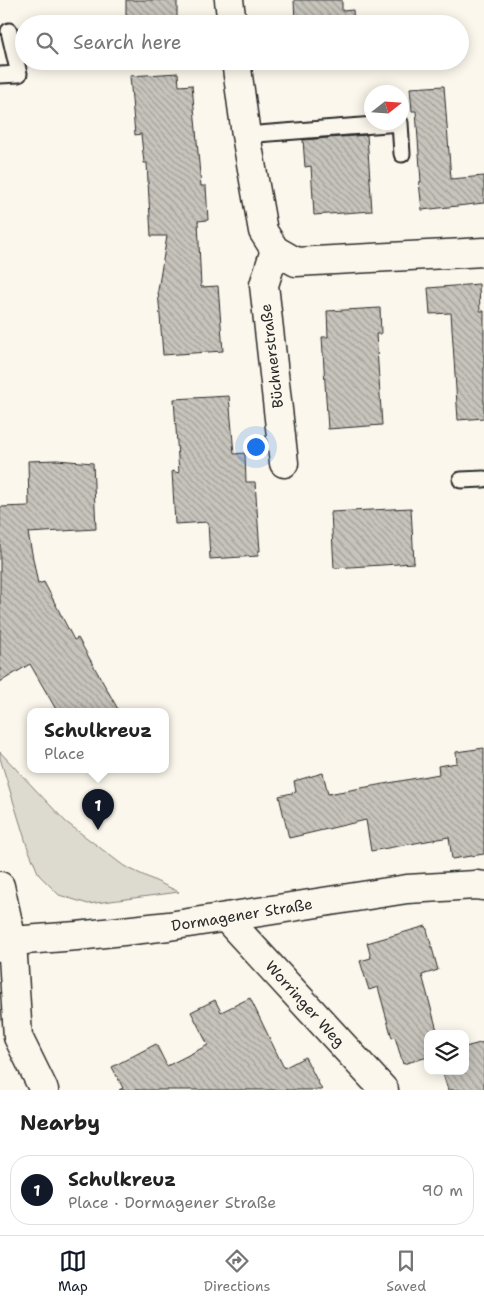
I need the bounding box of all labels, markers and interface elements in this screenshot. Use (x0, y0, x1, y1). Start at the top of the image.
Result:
search box (15, 15, 469, 70)
icon: search (33, 29, 61, 57)
text: Search here (73, 30, 182, 55)
north arrow (364, 85, 409, 130)
street label: Büchnerstraße (256, 303, 288, 409)
your location (243, 434, 269, 460)
popup (27, 708, 169, 773)
text: Schulkreuz (44, 718, 152, 743)
text: Place (44, 743, 85, 764)
pin: 1 (82, 789, 114, 830)
street label: Dormagener Straße (170, 894, 314, 936)
street label: Worringer Weg (261, 956, 349, 1052)
map controls (424, 1030, 469, 1075)
button: layers (424, 1030, 469, 1075)
text: Nearby (20, 1109, 100, 1137)
text: Schulkreuz (68, 1167, 176, 1192)
text: 1 (33, 1180, 41, 1201)
text: 90 m (422, 1180, 463, 1201)
text: Place · Dormagener Straße (68, 1192, 276, 1213)
tab: Map (58, 1247, 88, 1295)
tab: Directions (204, 1247, 270, 1295)
tab: Saved (386, 1247, 426, 1295)

